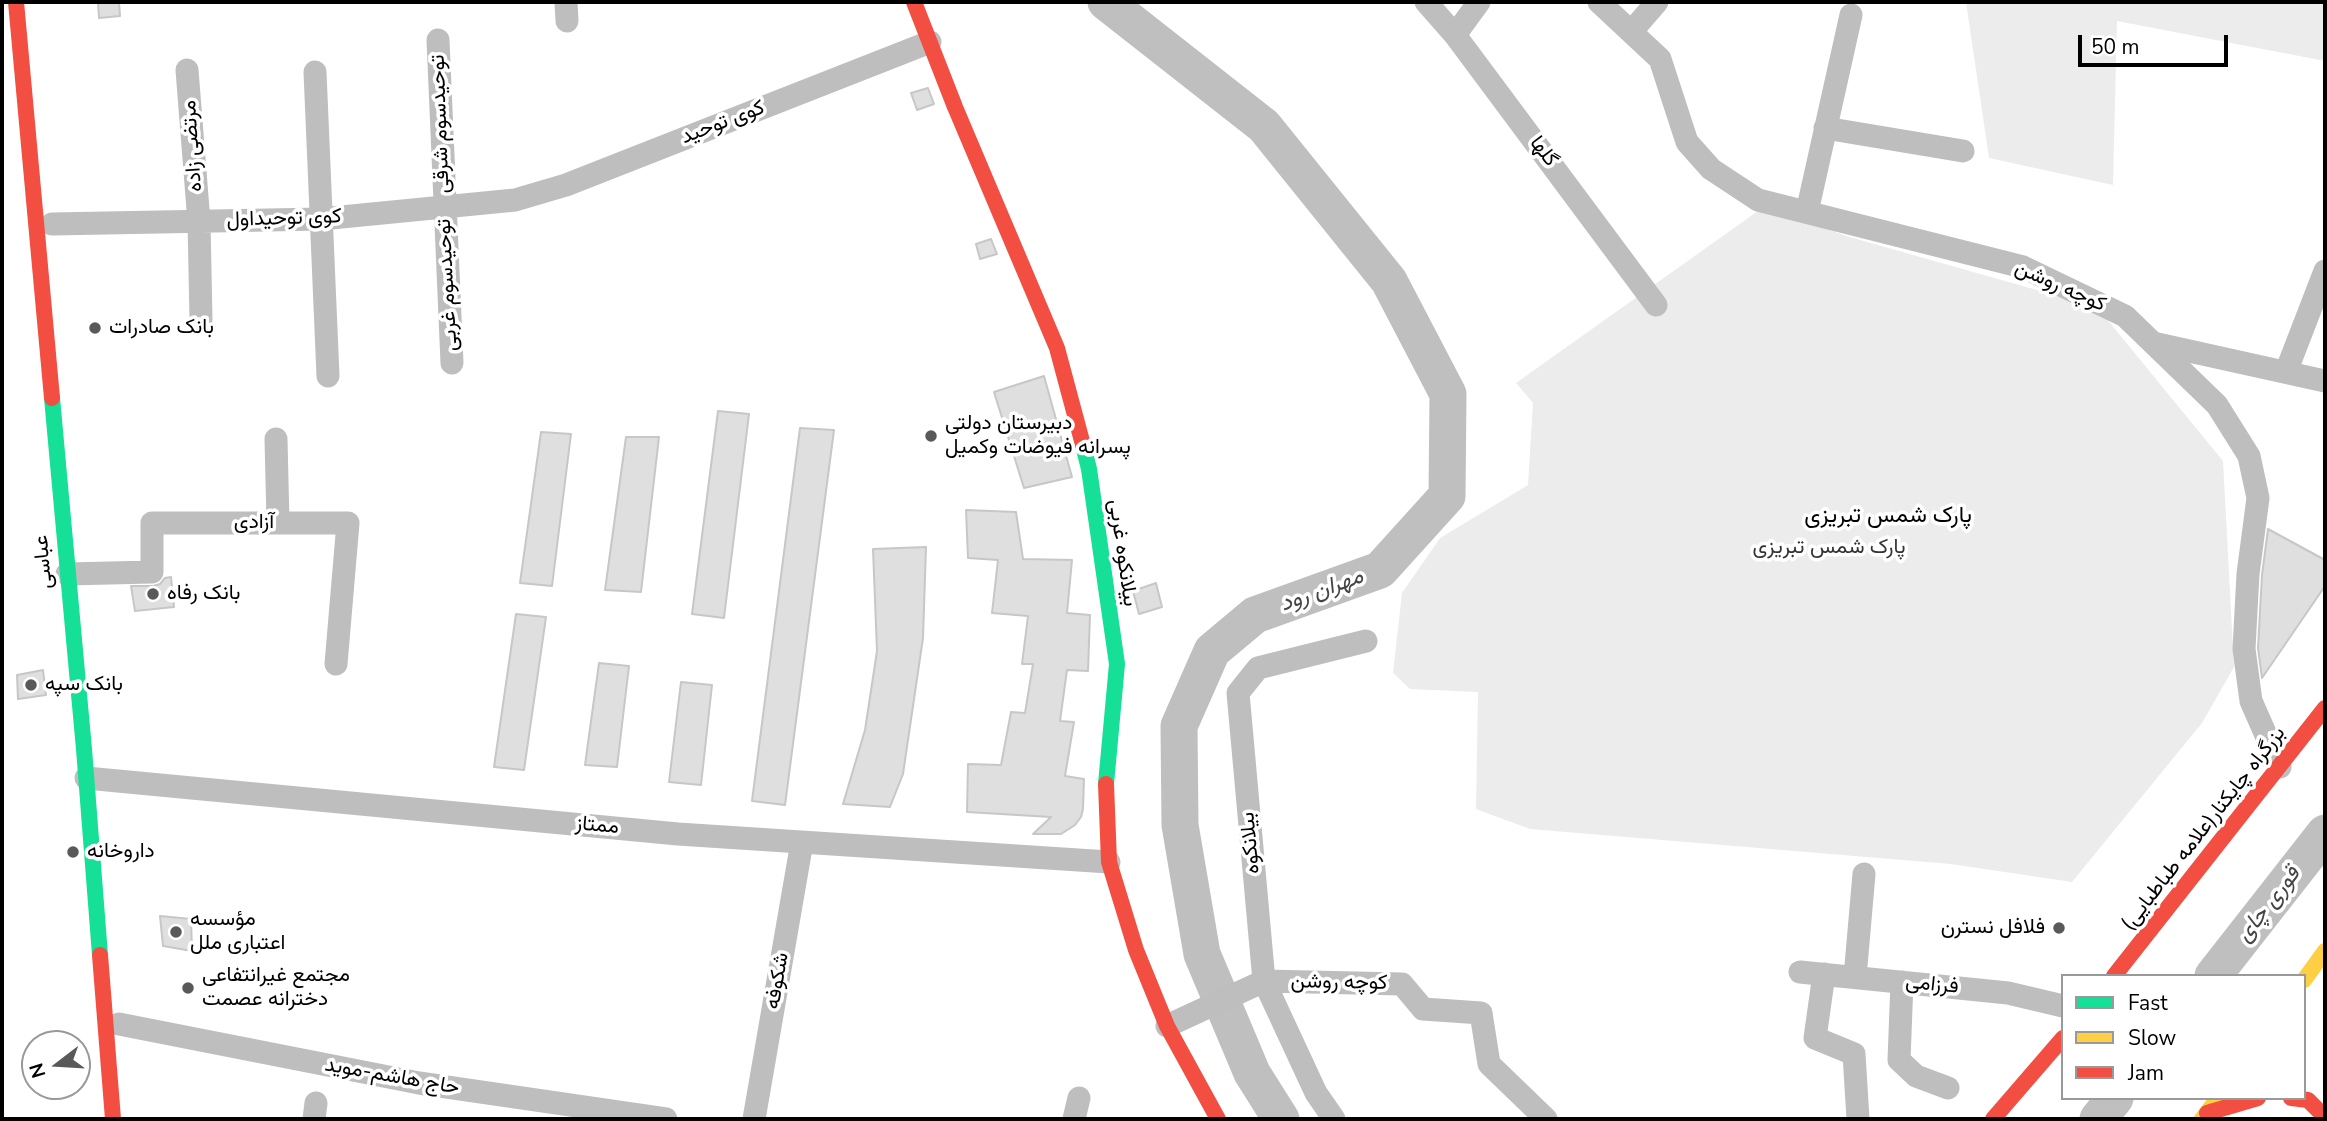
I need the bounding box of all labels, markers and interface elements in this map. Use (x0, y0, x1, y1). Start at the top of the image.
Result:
scale bar (2082, 21, 2232, 65)
text: 50 m (2091, 33, 2140, 61)
street label: توحیدسوم شرقی (426, 54, 456, 194)
street label: کوی توحید (678, 96, 768, 150)
street label: مرتضی زاده (177, 99, 209, 193)
street label: گلها (1523, 132, 1563, 172)
street label: کوی توحیداول (226, 204, 342, 234)
street label: توحیدسوم غربی (432, 218, 464, 352)
street label: کوچه روشن (2011, 256, 2109, 318)
place label: بانک صادرات (109, 315, 214, 341)
marker: بانک صادرات (87, 320, 103, 336)
place label: دبیرستان دولتی پسرانه فیوضات وکمیل (945, 411, 1131, 461)
marker: دبیرستان دولتی پسرانه فیوضات وکمیل (923, 428, 939, 444)
street label: بیلانکوه غربی (1102, 498, 1142, 608)
district label: پارک شمس تبریزی (1804, 502, 1972, 530)
street label: آزادی (234, 510, 274, 536)
street label: عباسى (29, 534, 59, 590)
park label: پارک شمس تبریزی (1752, 535, 1906, 561)
water label: مهران رود (1277, 563, 1367, 619)
place label: بانک رفاه (167, 581, 240, 607)
marker: بانک رفاه (145, 586, 161, 602)
place label: بانک سپه (45, 672, 123, 698)
marker: بانک سپه (23, 677, 39, 693)
street label: بزرگراه چایکنار(علامه طباطبایی) (2116, 722, 2292, 936)
street label: بیلانکوه (1236, 811, 1266, 875)
street label: ممتاز (574, 812, 620, 840)
place label: داروخانه (87, 839, 155, 865)
marker: داروخانه (65, 844, 81, 860)
water label: قوری چای (2231, 862, 2307, 948)
place label: مؤسسه اعتباری ملل (190, 907, 285, 957)
place label: فلافل نسترن (1941, 915, 2045, 941)
marker: فلافل نسترن (2051, 920, 2067, 936)
marker: مؤسسه اعتباری ملل (168, 924, 184, 940)
street label: شکوفه (761, 951, 795, 1011)
place label: مجتمع غیرانتفاعی دخترانه عصمت (202, 963, 350, 1013)
street label: کوچه روشن (1290, 970, 1388, 996)
street label: فرزامی (1904, 970, 1960, 1000)
legend (2061, 974, 2306, 1100)
marker: مجتمع غیرانتفاعی دخترانه عصمت (180, 980, 196, 996)
text: Fast (2128, 989, 2168, 1017)
text: Slow (2128, 1024, 2176, 1052)
north arrow (21, 1030, 91, 1100)
street label: حاج هاشم-موید (323, 1053, 461, 1101)
text: Jam (2128, 1059, 2164, 1087)
text: N (23, 1060, 52, 1081)

